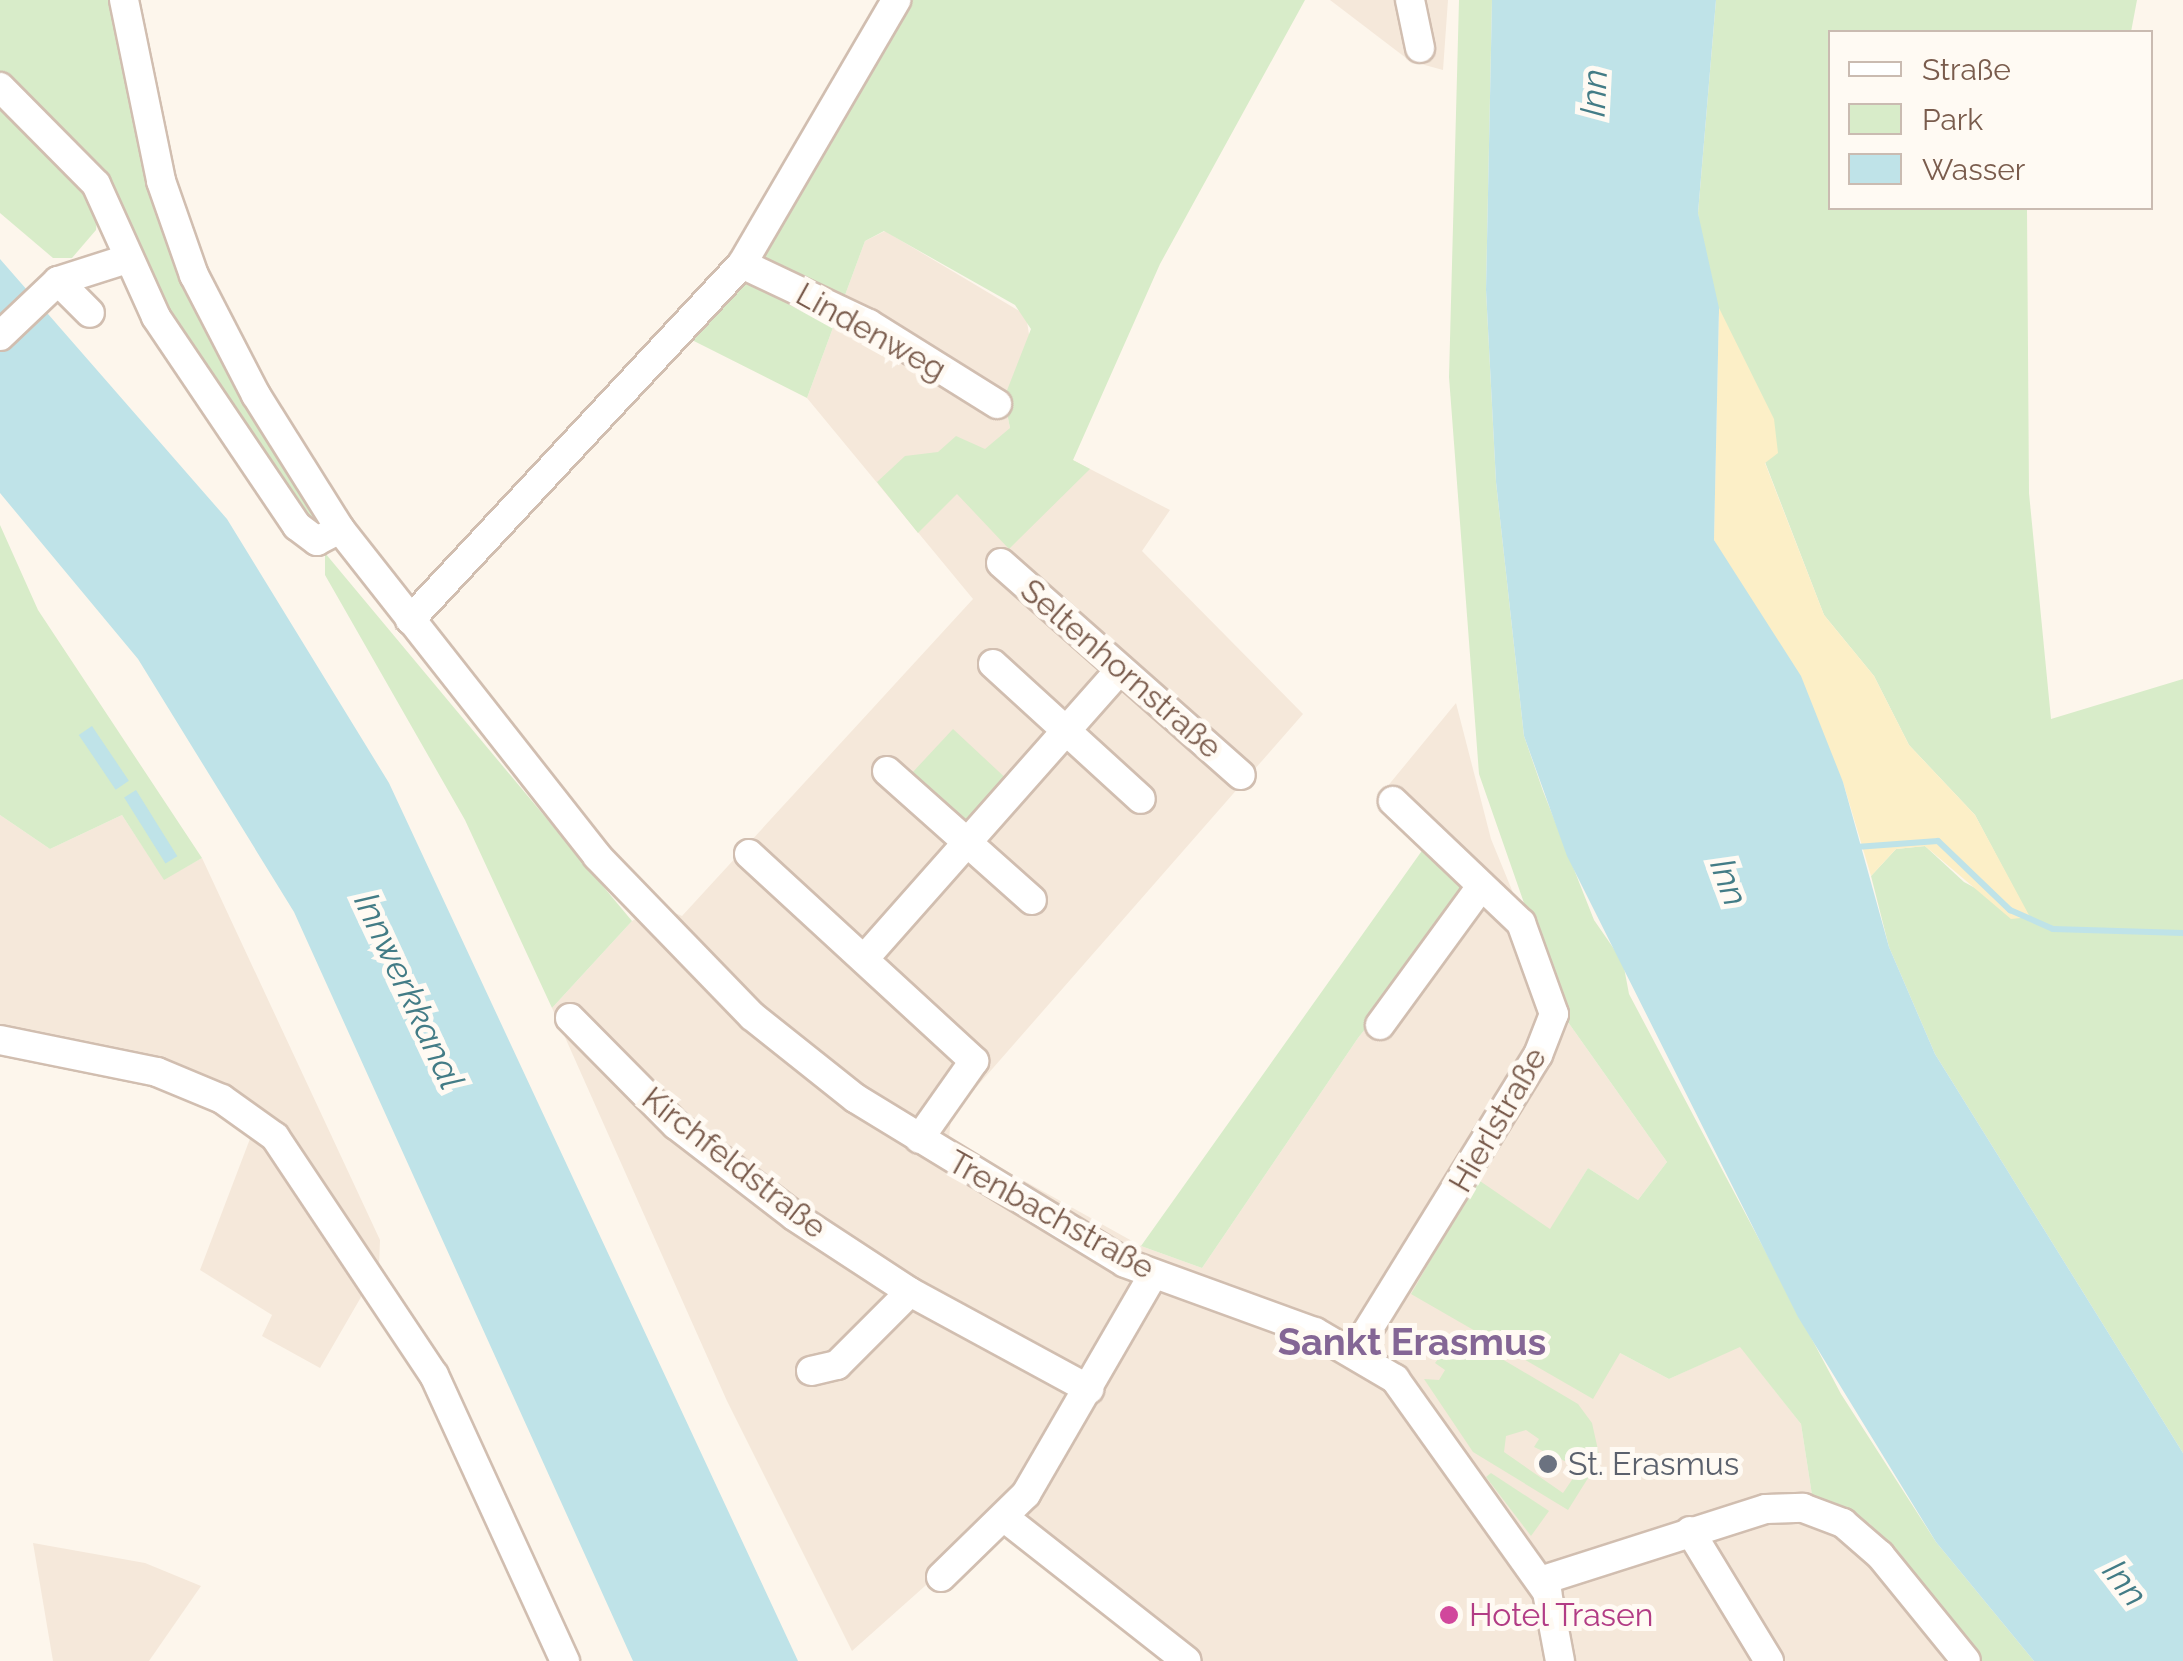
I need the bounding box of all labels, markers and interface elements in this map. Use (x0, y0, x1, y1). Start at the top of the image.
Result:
legend (1828, 30, 2153, 210)
text: Straße (1922, 52, 2011, 87)
water label: Inn (1572, 68, 1616, 118)
text: Park (1922, 102, 1983, 137)
text: Wasser (1922, 152, 2025, 187)
street label: Lindenweg (789, 275, 953, 389)
street label: Seltenhornstraße (1013, 571, 1229, 767)
water label: Inn (1701, 852, 1757, 912)
water label: Innwerkkanal (345, 886, 473, 1096)
street label: Hierlstraße (1441, 1041, 1555, 1199)
street label: Kirchfeldstraße (634, 1079, 834, 1247)
street label: Trenbachstraße (941, 1143, 1161, 1287)
district label: Sankt Erasmus (1278, 1319, 1546, 1365)
place label: St. Erasmus (1568, 1445, 1739, 1483)
marker: St. Erasmus (1537, 1453, 1559, 1475)
water label: Inn (2094, 1551, 2156, 1615)
place label: Hotel Trasen (1469, 1596, 1655, 1634)
marker: Hotel Trasen (1438, 1604, 1460, 1626)

